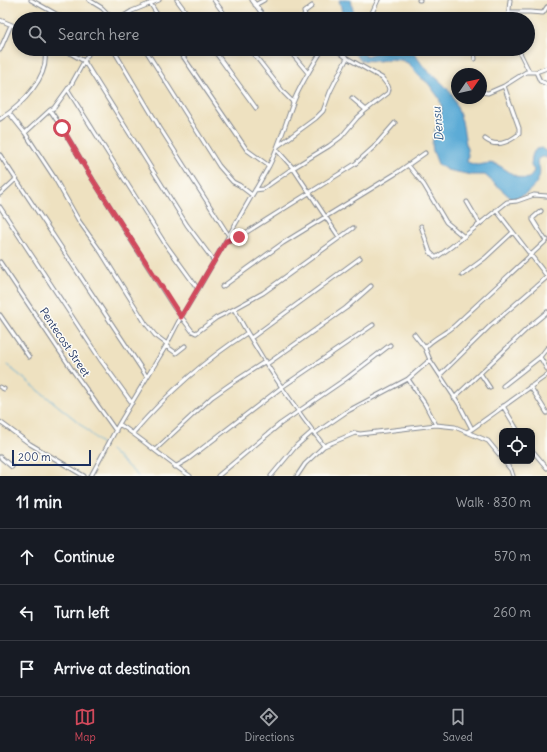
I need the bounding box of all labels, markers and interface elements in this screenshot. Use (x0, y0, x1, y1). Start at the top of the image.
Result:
search box (12, 12, 535, 56)
icon: search (26, 23, 48, 45)
text: Search here (58, 25, 139, 44)
north arrow (451, 68, 487, 104)
water label: Densu (428, 105, 446, 142)
route start (53, 119, 71, 137)
route end (230, 228, 248, 246)
street label: Pentecost Street (37, 305, 93, 379)
map controls (499, 428, 535, 464)
button: locate (499, 428, 535, 464)
scale bar (12, 448, 91, 467)
text: 200 m (18, 450, 51, 464)
text: 11 min (16, 491, 62, 513)
text: Walk · 830 m (456, 494, 531, 511)
icon: ahead (16, 546, 38, 568)
text: Continue (54, 547, 115, 566)
text: 570 m (494, 548, 531, 565)
icon: left (16, 602, 38, 624)
text: Turn left (54, 603, 109, 622)
text: 260 m (493, 604, 531, 621)
icon: arrive (16, 658, 38, 680)
text: Arrive at destination (54, 659, 190, 678)
tab: Map (74, 706, 96, 744)
tab: Directions (245, 706, 294, 744)
tab: Saved (443, 706, 473, 744)

